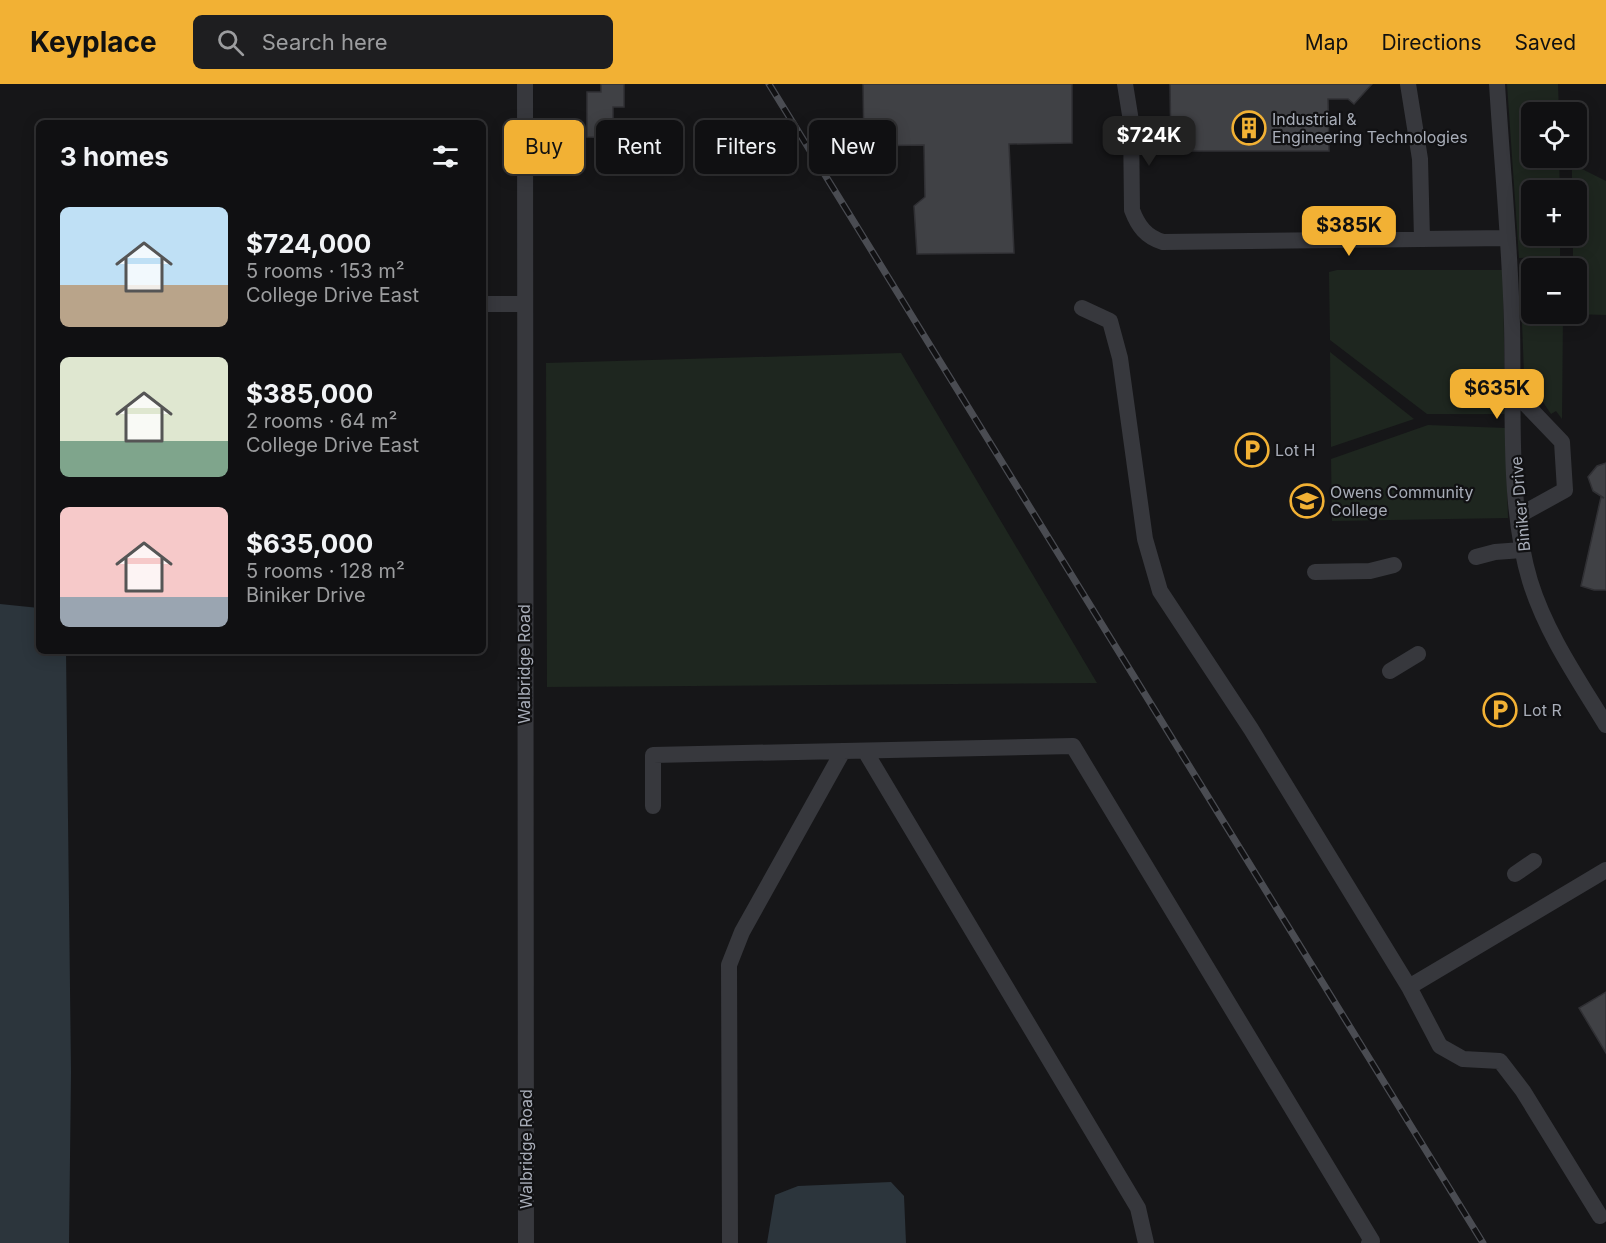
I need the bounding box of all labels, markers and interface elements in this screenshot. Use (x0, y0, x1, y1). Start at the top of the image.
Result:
search box (193, 15, 613, 69)
text: Keyplace (30, 25, 157, 59)
icon: search (214, 26, 247, 59)
text: Search here (262, 29, 388, 55)
text: Map (1305, 30, 1348, 55)
text: Directions (1381, 30, 1482, 55)
text: Saved (1515, 30, 1576, 55)
map controls (1521, 102, 1587, 324)
button: locate (1521, 102, 1587, 168)
place label: Industrial & Engineering Technologies (1272, 109, 1468, 147)
building icon: Industrial & Engineering Technologies (1231, 110, 1267, 146)
pin: $724K (1107, 116, 1191, 167)
chip: Buy (504, 120, 584, 174)
chip: Rent (596, 120, 683, 174)
chip: Filters (695, 120, 797, 174)
chip: New (809, 120, 896, 174)
text: $724K (1117, 123, 1181, 147)
icon: filters (429, 140, 462, 173)
text: 3 homes (60, 141, 169, 172)
button: + (1521, 180, 1587, 246)
pin: $385K (1307, 206, 1391, 257)
text: $385K (1316, 213, 1382, 237)
text: $724,000 (246, 228, 371, 259)
icon: home (108, 231, 180, 303)
button: − (1521, 258, 1587, 324)
text: 5 rooms · 153 m² (246, 259, 405, 283)
text: College Drive East (246, 283, 419, 307)
pin: $635K (1455, 369, 1539, 420)
text: $635K (1464, 376, 1530, 400)
text: $385,000 (246, 378, 373, 409)
icon: home (108, 381, 180, 453)
text: 2 rooms · 64 m² (246, 409, 397, 433)
parking icon: Lot H (1234, 432, 1270, 468)
text: College Drive East (246, 433, 419, 457)
place label: Lot H (1275, 440, 1315, 460)
street label: Biniker Drive (1506, 455, 1534, 553)
place label: Owens Community College (1330, 482, 1473, 520)
school or university icon: Owens Community College (1289, 483, 1325, 519)
text: $635,000 (246, 528, 373, 559)
icon: home (108, 531, 180, 603)
text: 5 rooms · 128 m² (246, 559, 405, 583)
text: Biniker Drive (246, 583, 366, 607)
street label: Walbridge Road (514, 604, 534, 724)
parking icon: Lot R (1482, 692, 1518, 728)
place label: Lot R (1523, 700, 1562, 720)
street label: Walbridge Road (516, 1089, 536, 1209)

